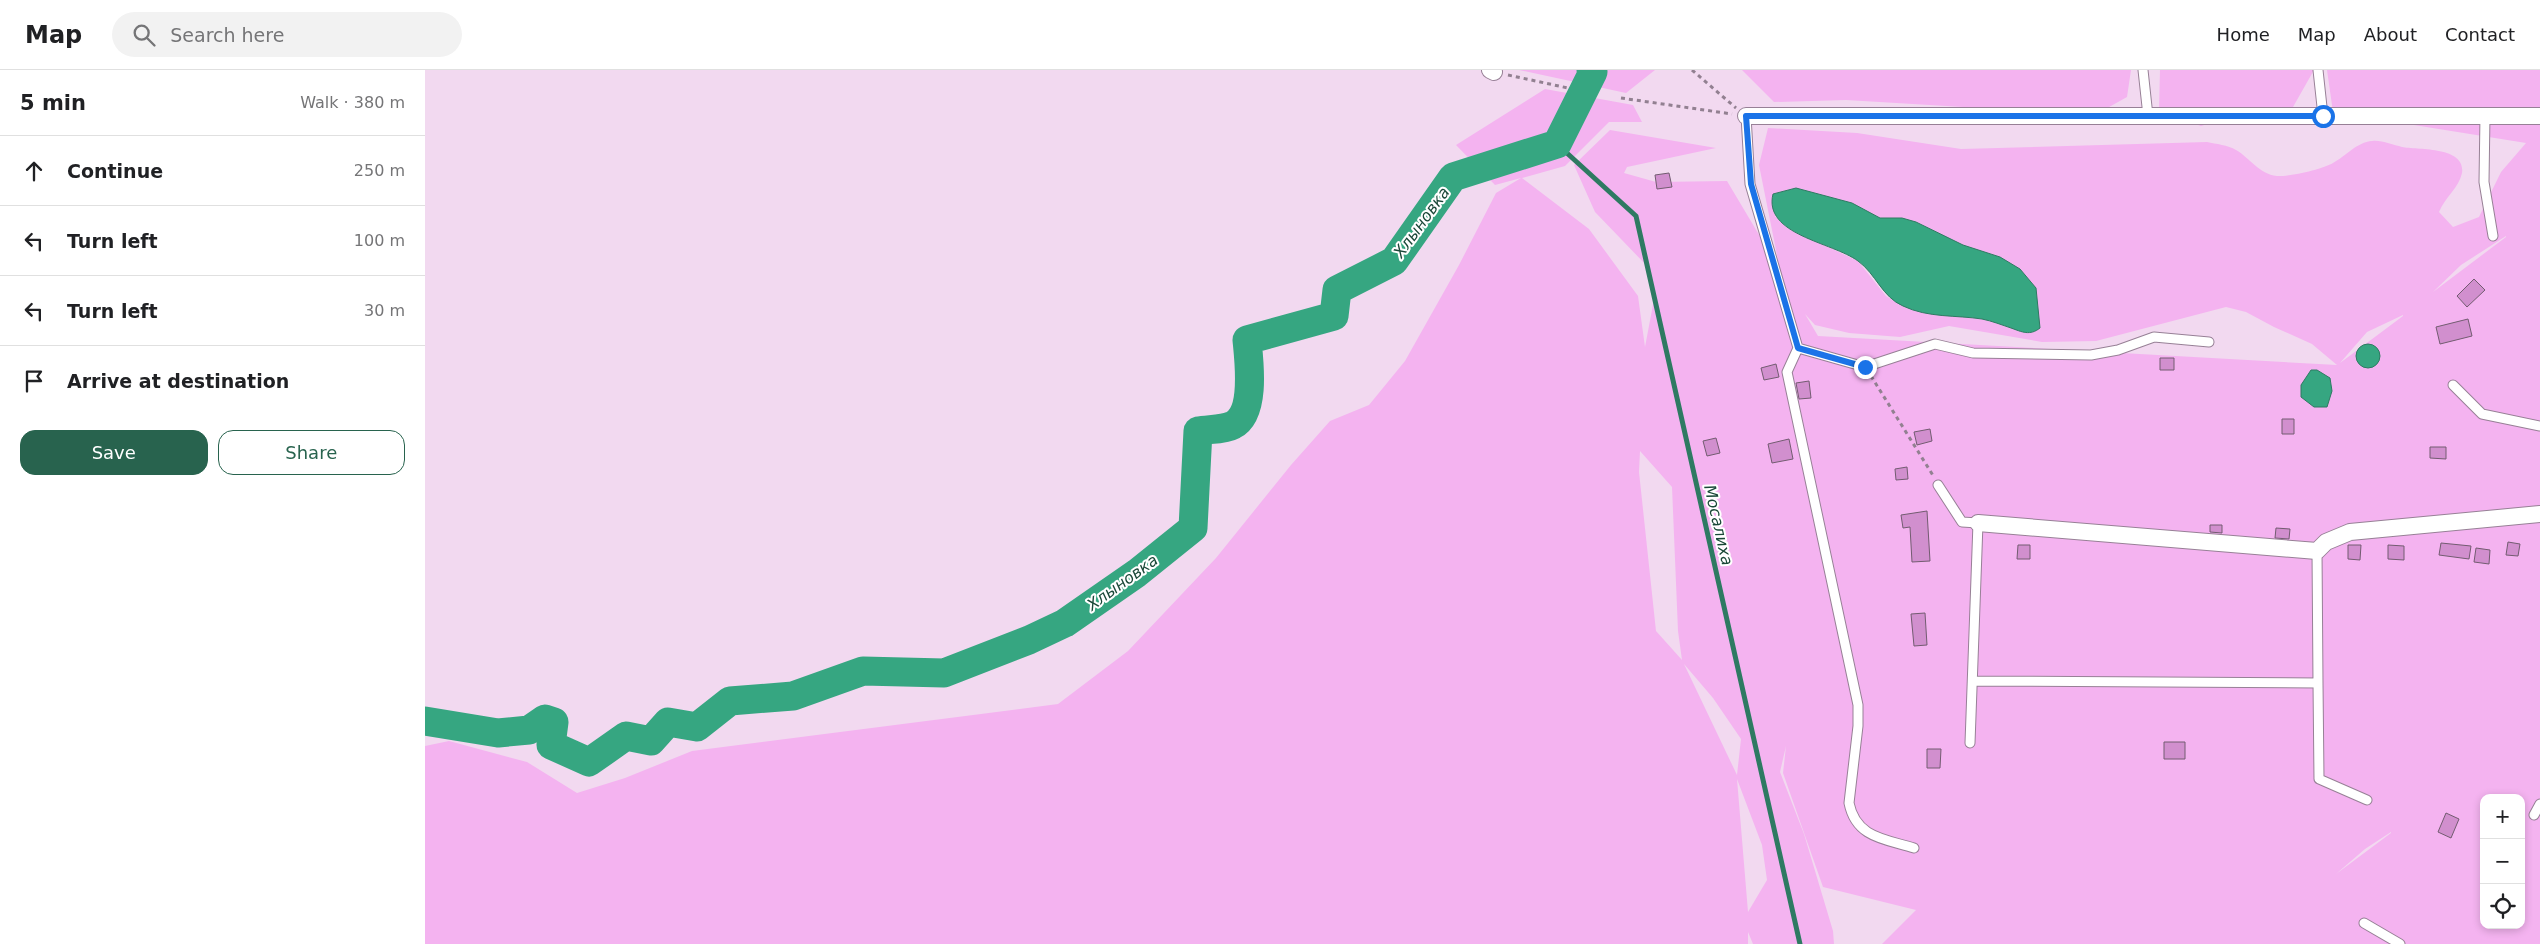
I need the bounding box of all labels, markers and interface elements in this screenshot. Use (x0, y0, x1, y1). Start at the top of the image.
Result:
search box (112, 12, 462, 57)
text: Map (25, 21, 82, 49)
icon: search (130, 21, 158, 49)
text: Search here (170, 24, 284, 46)
text: Home (2217, 24, 2270, 45)
text: Map (2298, 24, 2336, 45)
text: About (2364, 24, 2417, 45)
text: Contact (2445, 24, 2515, 45)
text: 5 min (20, 91, 86, 115)
text: Walk · 380 m (300, 93, 405, 112)
route start (2312, 105, 2335, 128)
icon: ahead (20, 157, 48, 185)
text: Continue (67, 160, 163, 182)
text: 250 m (354, 161, 405, 180)
water label: Хлыновка (1389, 183, 1453, 262)
icon: left (20, 227, 48, 255)
text: Turn left (67, 230, 158, 252)
text: 100 m (354, 231, 405, 250)
icon: left (20, 297, 48, 325)
text: Turn left (67, 300, 158, 322)
text: 30 m (364, 301, 405, 320)
route end (1854, 356, 1877, 379)
icon: arrive (20, 367, 48, 395)
text: Arrive at destination (67, 370, 289, 392)
button: Save (20, 430, 208, 475)
button: Share (218, 430, 405, 475)
water label: Мосалиха (1700, 483, 1737, 567)
water label: Хлыновка (1082, 550, 1161, 615)
map controls (2480, 794, 2525, 929)
button: + (2480, 794, 2525, 839)
button: − (2480, 839, 2525, 884)
button: locate (2480, 884, 2525, 929)

